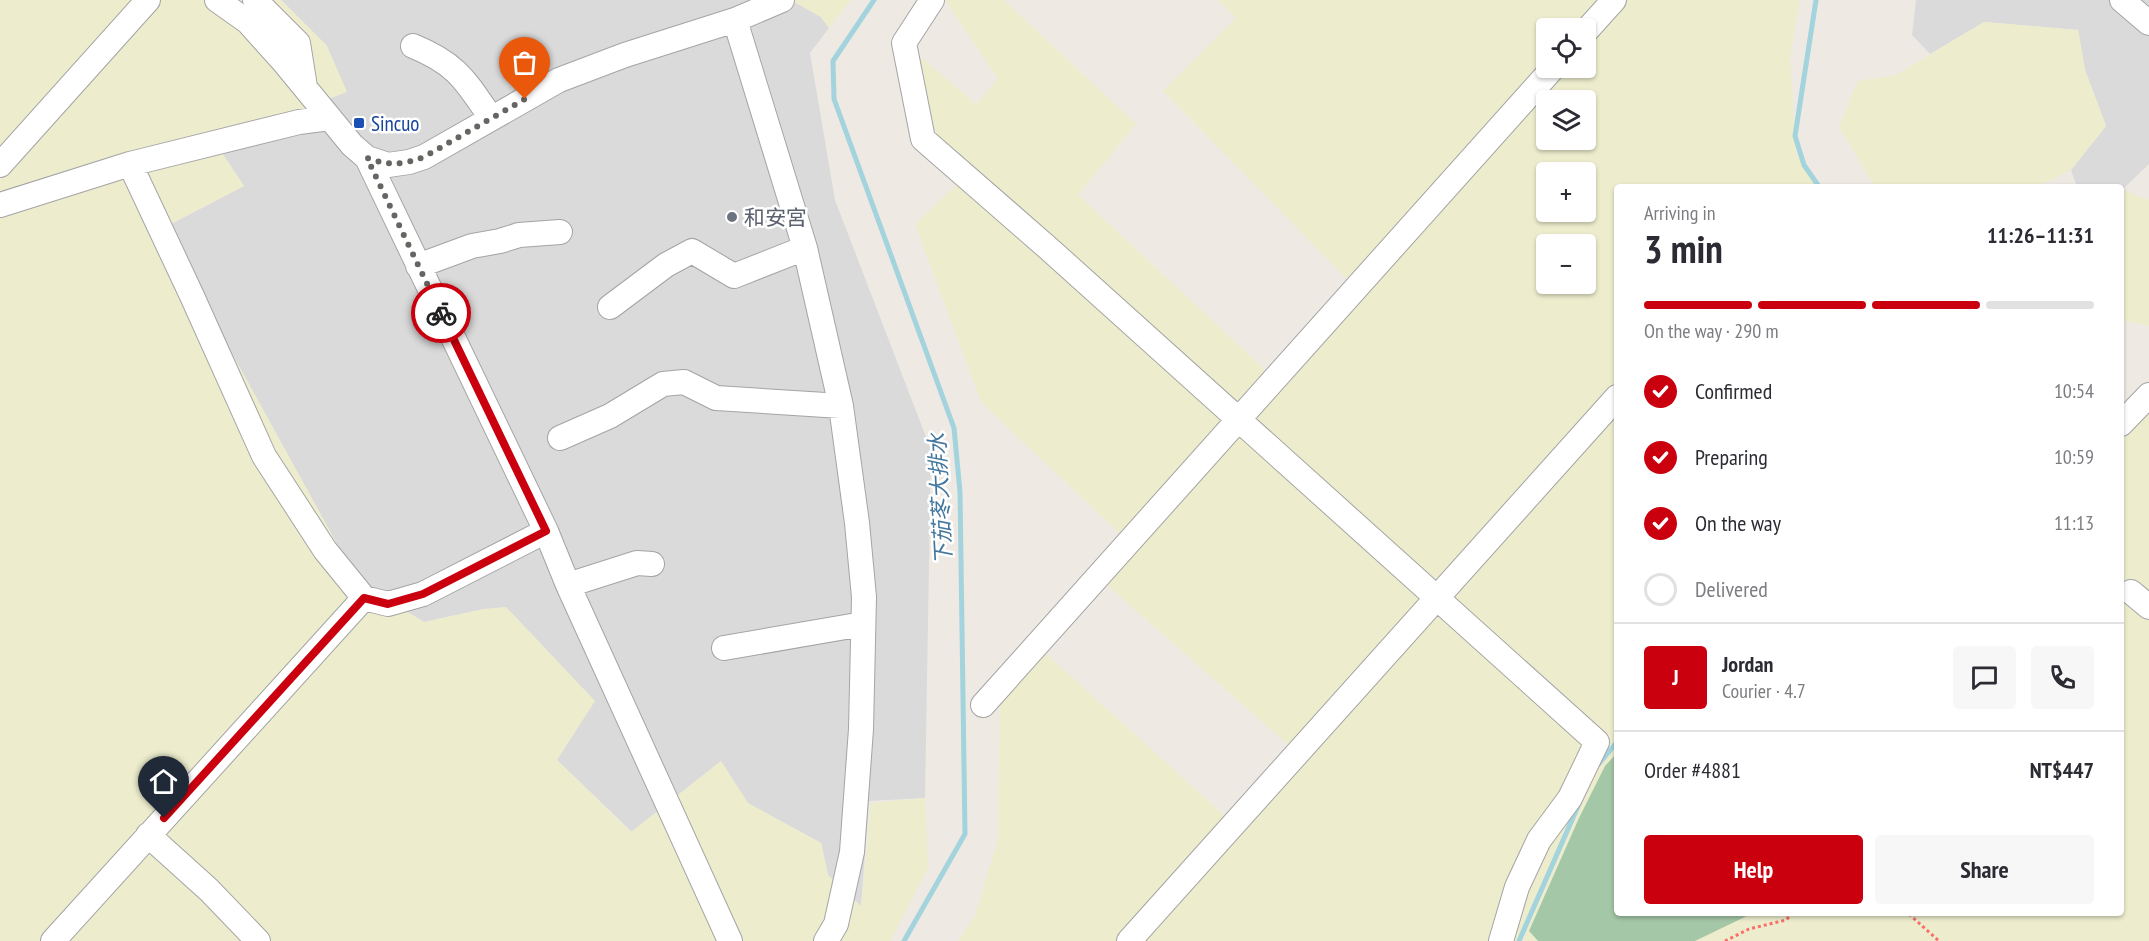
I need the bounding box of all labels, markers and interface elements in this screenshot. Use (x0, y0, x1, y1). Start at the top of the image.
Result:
map controls (1536, 18, 1596, 294)
button: locate (1536, 18, 1596, 78)
pin (499, 37, 550, 99)
icon: bag (508, 46, 541, 79)
button: layers (1536, 90, 1596, 150)
place label: Sincuo (371, 110, 419, 137)
marker: Sincuo (352, 116, 366, 130)
button: + (1536, 162, 1596, 222)
text: Arriving in (1644, 200, 1716, 226)
place label: 和安宮 (744, 204, 807, 231)
marker: 和安宮 (725, 210, 739, 224)
text: 11:26–11:31 (1987, 221, 2094, 249)
text: 3 min (1644, 223, 1723, 274)
button: − (1536, 234, 1596, 294)
courier (411, 283, 471, 343)
icon: bike (425, 297, 458, 330)
text: On the way · 290 m (1644, 318, 1779, 344)
icon: check (1644, 375, 1677, 408)
text: Confirmed (1695, 377, 1772, 405)
text: 10:54 (2054, 378, 2094, 404)
water label: 下茄苳大排水 (923, 431, 957, 566)
icon: check (1644, 441, 1677, 474)
text: Preparing (1695, 443, 1768, 471)
text: 10:59 (2054, 444, 2094, 470)
icon: check (1644, 507, 1677, 540)
text: On the way (1695, 509, 1781, 537)
text: 11:13 (2054, 510, 2094, 536)
text: Delivered (1695, 575, 1768, 603)
button: chat (1953, 646, 2016, 709)
button: phone (2031, 646, 2094, 709)
text: Jordan (1722, 650, 1773, 678)
text: J (1672, 663, 1679, 691)
text: Courier · 4.7 (1722, 678, 1806, 704)
pin (138, 756, 189, 818)
text: Order #4881 (1644, 756, 1741, 784)
text: NT$447 (2030, 756, 2094, 784)
icon: home (147, 765, 180, 798)
button: Help (1644, 835, 1863, 904)
button: Share (1875, 835, 2094, 904)

